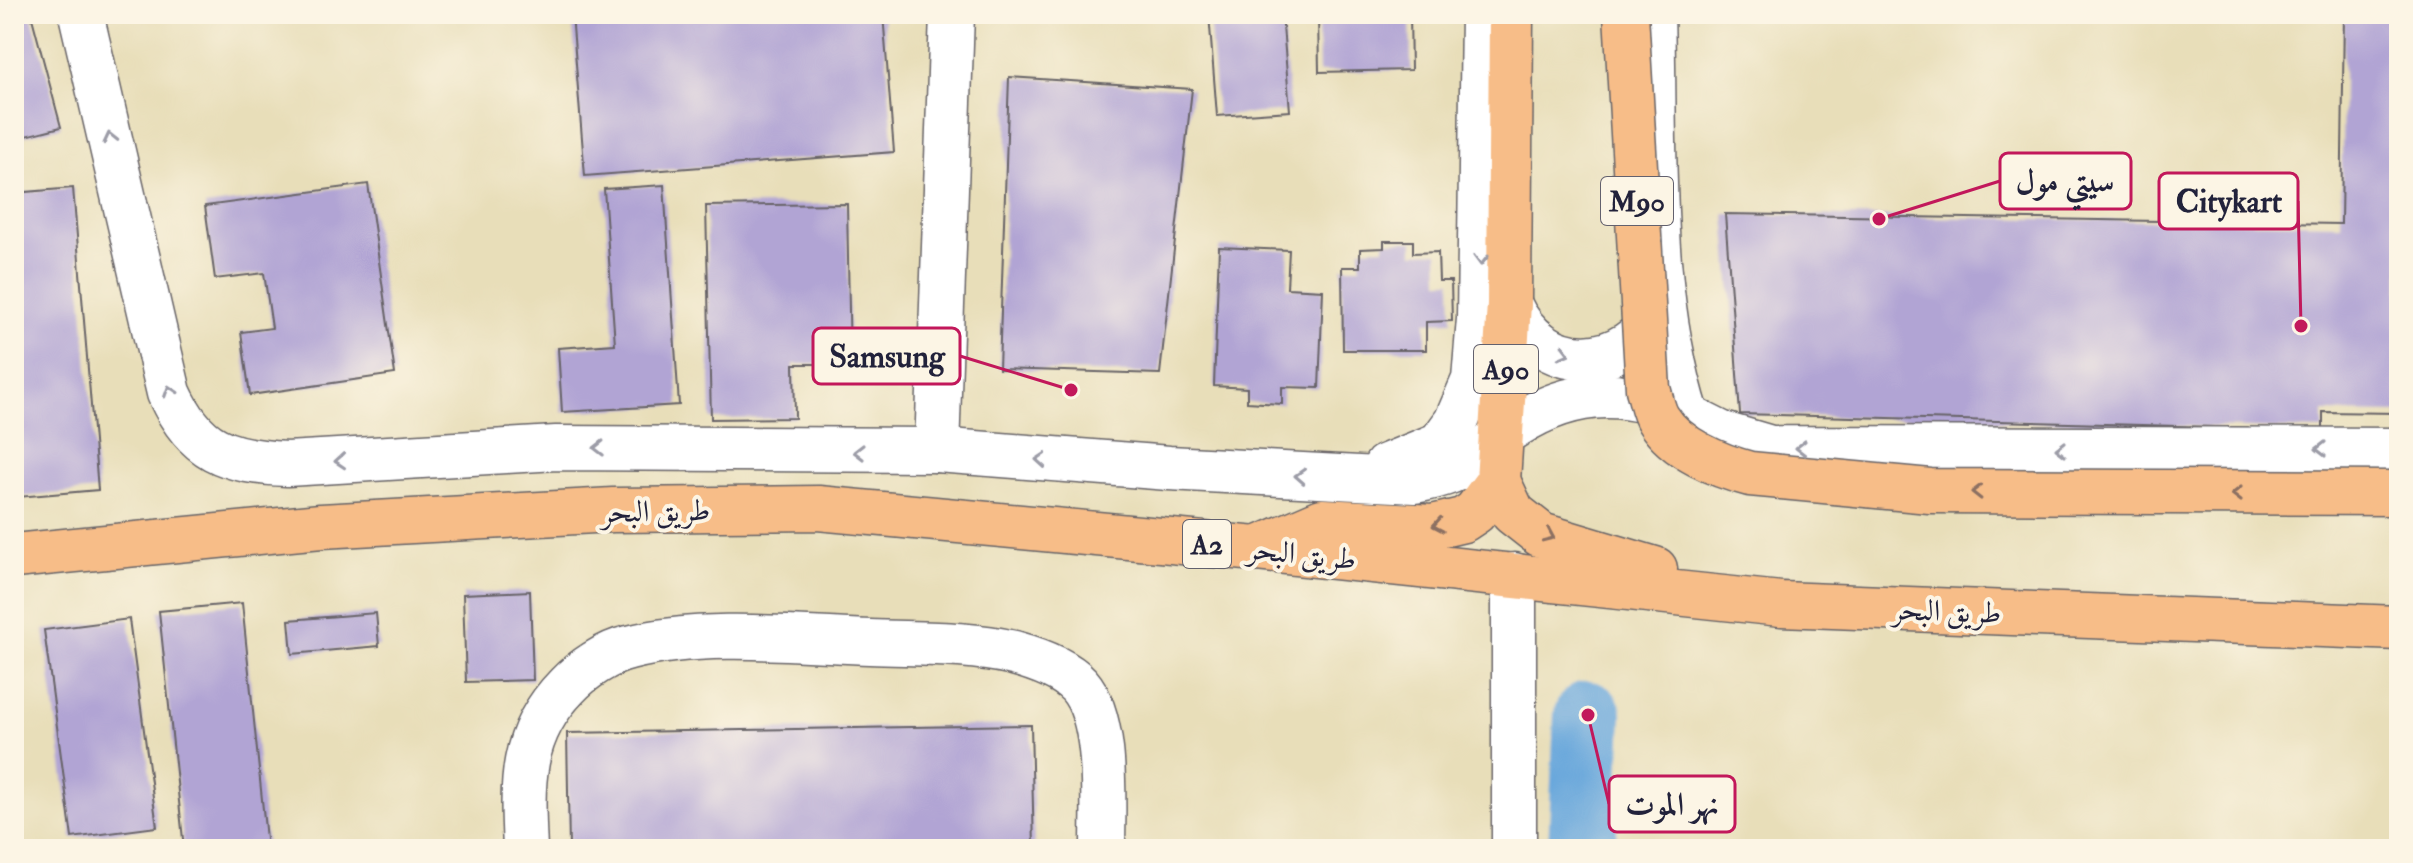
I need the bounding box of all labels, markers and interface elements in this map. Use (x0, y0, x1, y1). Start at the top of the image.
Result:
one-way arrow (102, 132, 119, 146)
callout: سيتي مول (2000, 153, 2131, 209)
text: سيتي مول (2016, 162, 2114, 211)
callout: Citykart (2159, 173, 2298, 229)
road number: M90 (1601, 177, 1673, 225)
text: Citykart (2176, 182, 2283, 222)
one-way arrow (1472, 254, 1489, 267)
callout: Samsung (813, 328, 960, 384)
text: Samsung (829, 337, 946, 377)
one-way arrow (1557, 344, 1571, 361)
road number: A90 (1474, 345, 1538, 393)
one-way arrow (163, 385, 179, 399)
one-way arrow (592, 439, 605, 456)
one-way arrow (1794, 439, 1807, 457)
one-way arrow (2054, 440, 2067, 458)
one-way arrow (2314, 440, 2327, 458)
one-way arrow (852, 443, 865, 460)
one-way arrow (333, 452, 346, 469)
one-way arrow (1034, 452, 1047, 469)
one-way arrow (1293, 468, 1306, 485)
one-way arrow (1970, 483, 1983, 501)
one-way arrow (2230, 485, 2243, 503)
street label: طريق البحر (598, 492, 711, 531)
one-way arrow (1431, 516, 1445, 533)
road number: A2 (1183, 520, 1231, 568)
one-way arrow (1540, 527, 1555, 543)
street label: طريق البحر (1243, 530, 1358, 579)
street label: طريق البحر (1889, 591, 2002, 632)
callout: نهر الموت (1609, 776, 1735, 832)
text: نهر الموت (1625, 785, 1719, 826)

